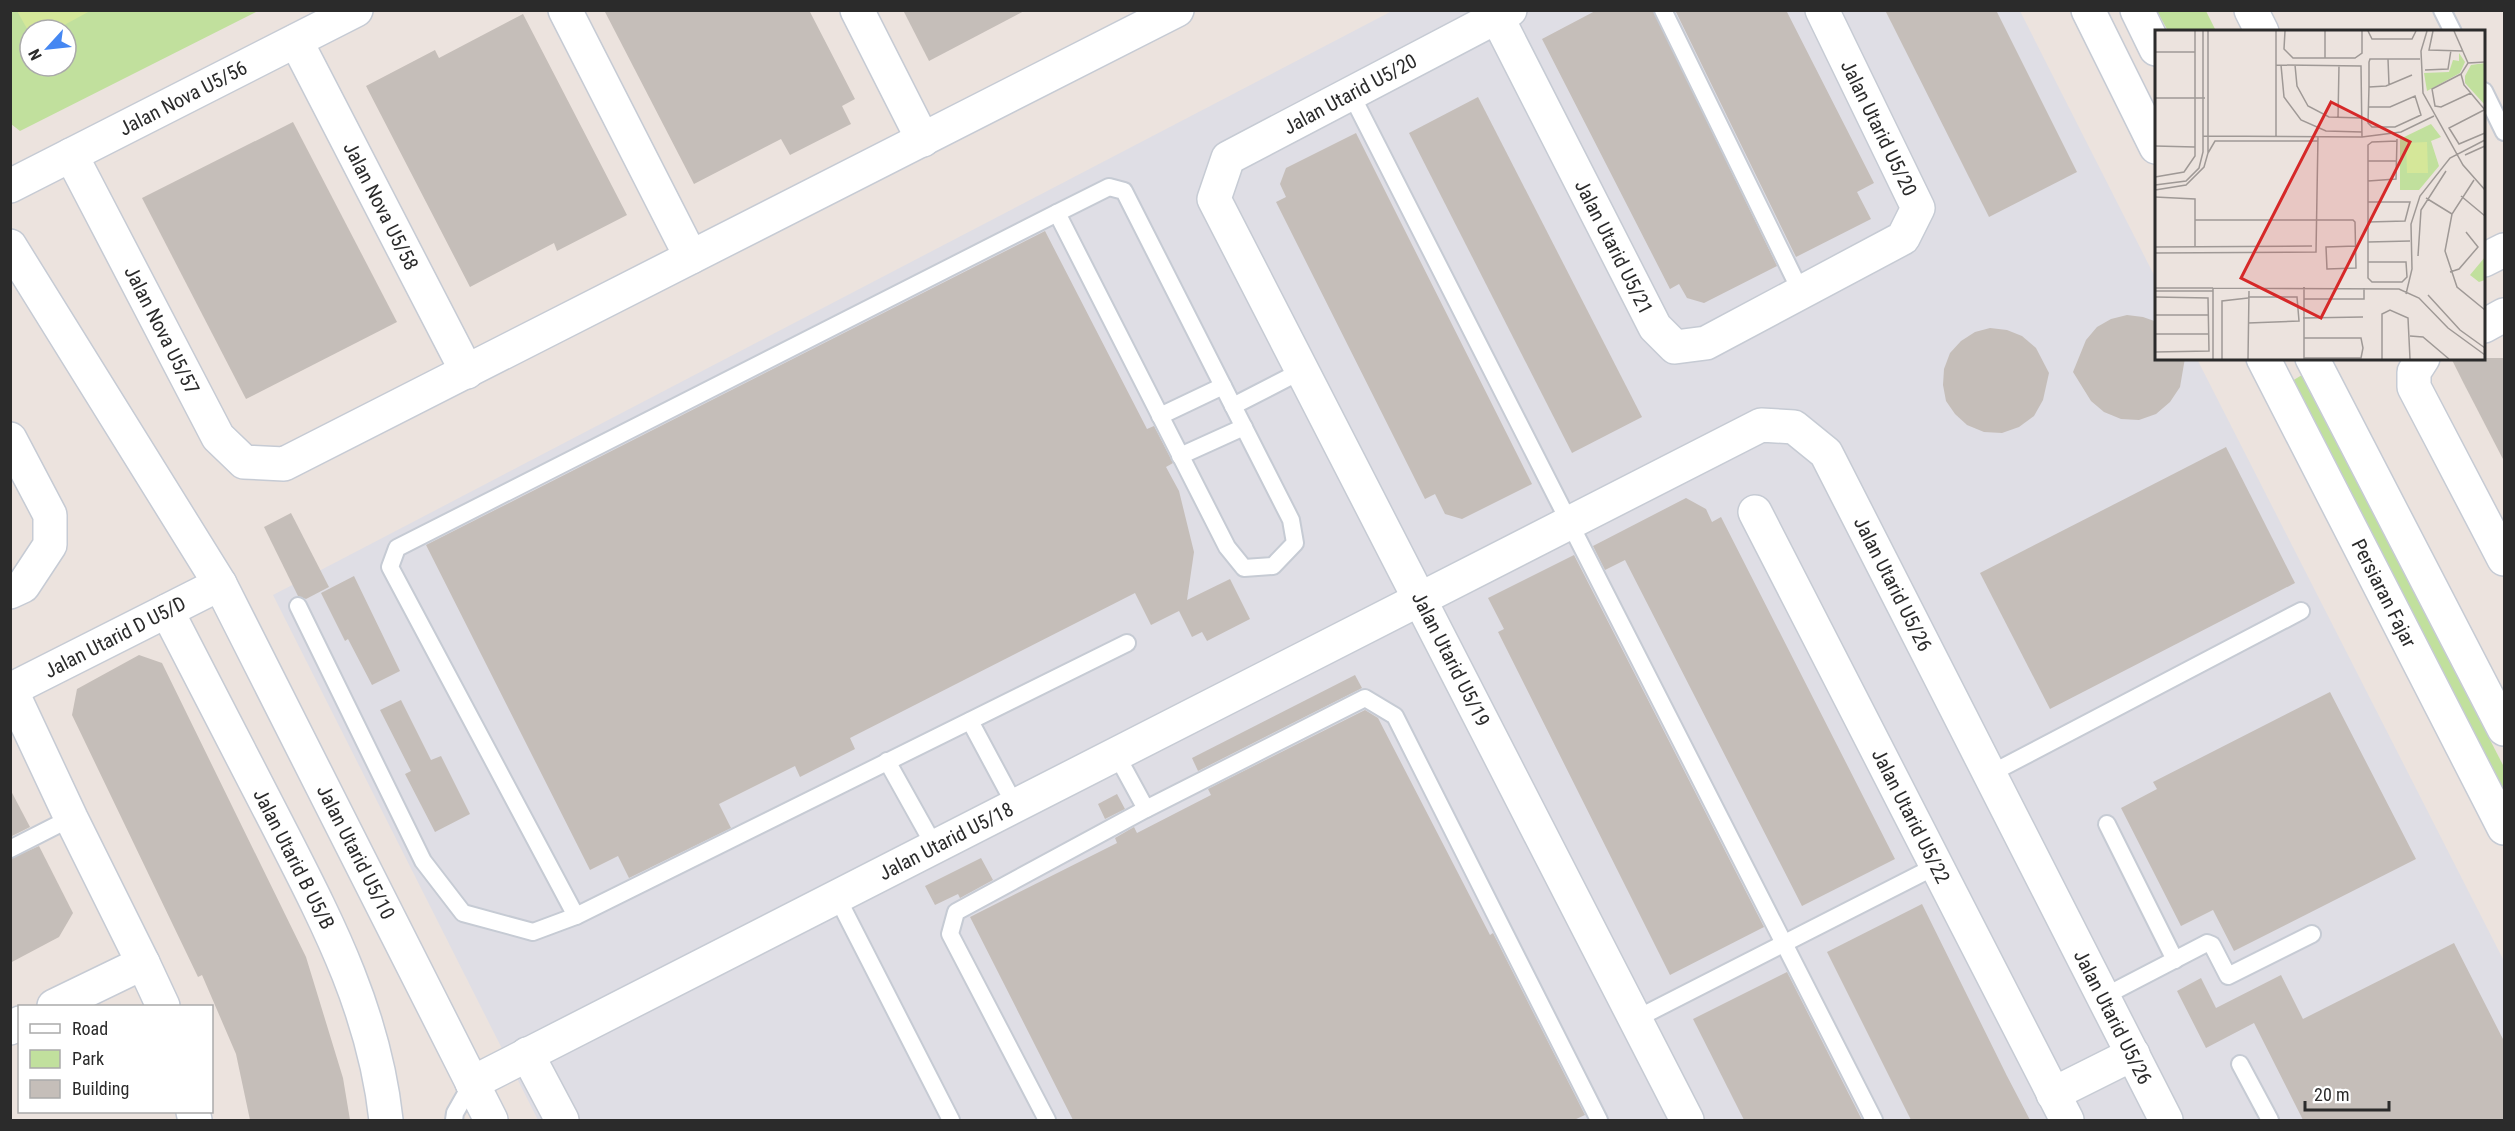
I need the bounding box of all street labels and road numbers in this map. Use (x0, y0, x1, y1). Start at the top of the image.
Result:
street label: Jalan Utarid U5/20 (1279, 49, 1421, 139)
street label: Jalan Nova U5/56 (115, 55, 251, 141)
street label: Jalan Utarid U5/20 (1836, 56, 1922, 200)
street label: Jalan Nova U5/58 (338, 138, 424, 274)
street label: Jalan Utarid U5/21 (1570, 176, 1658, 318)
street label: Jalan Nova U5/57 (119, 262, 205, 398)
street label: Jalan Utarid U5/26 (1849, 513, 1937, 655)
street label: Persiaran Fajar (2346, 535, 2422, 651)
street label: Jalan Utarid U5/19 (1407, 588, 1495, 730)
street label: Jalan Utarid D U5/D (40, 591, 190, 683)
street label: Jalan Utarid U5/22 (1867, 745, 1955, 887)
street label: Jalan Utarid U5/10 (312, 781, 400, 923)
street label: Jalan Utarid B U5/B (248, 785, 340, 933)
street label: Jalan Utarid U5/18 (875, 797, 1017, 885)
street label: Jalan Utarid U5/26 (2069, 946, 2157, 1088)

